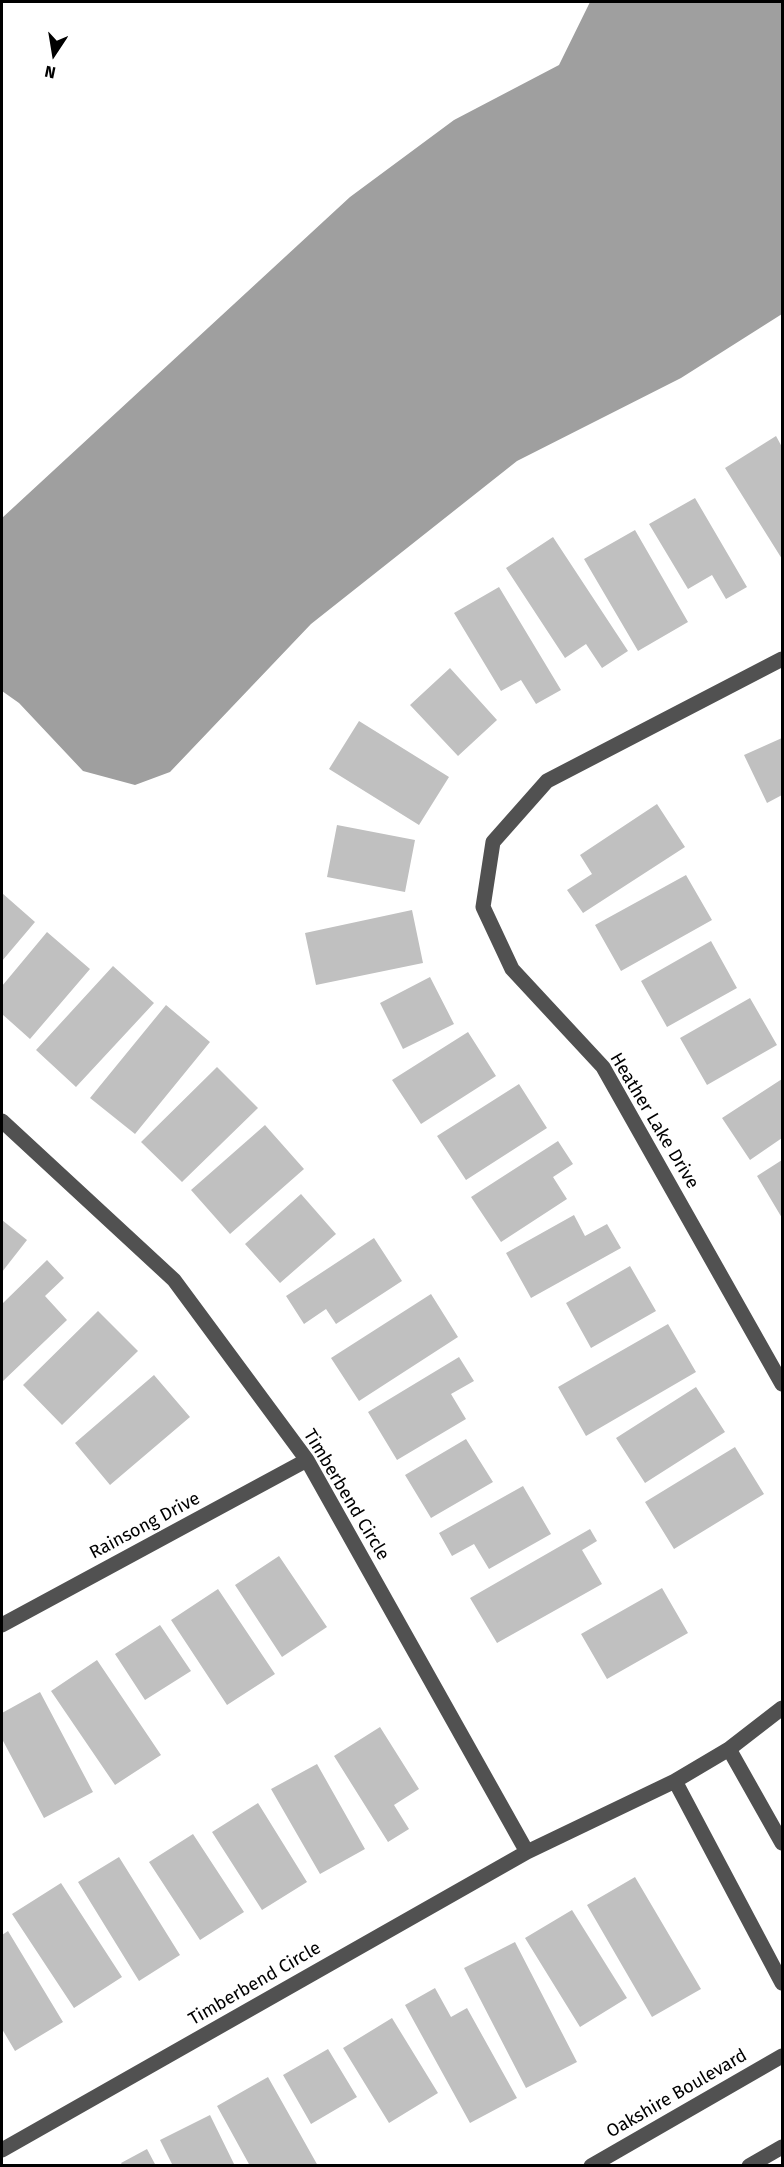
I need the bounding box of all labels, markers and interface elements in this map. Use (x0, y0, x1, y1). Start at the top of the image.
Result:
north arrow (24, 24, 84, 84)
text: N (43, 62, 57, 82)
street label: Heather Lake Drive (605, 1049, 703, 1193)
street label: Timberbend Circle (298, 1426, 394, 1564)
street label: Rainsong Drive (86, 1488, 204, 1564)
street label: Timberbend Circle (185, 1937, 325, 2031)
street label: Oakshire Boulevard (603, 2045, 751, 2143)

